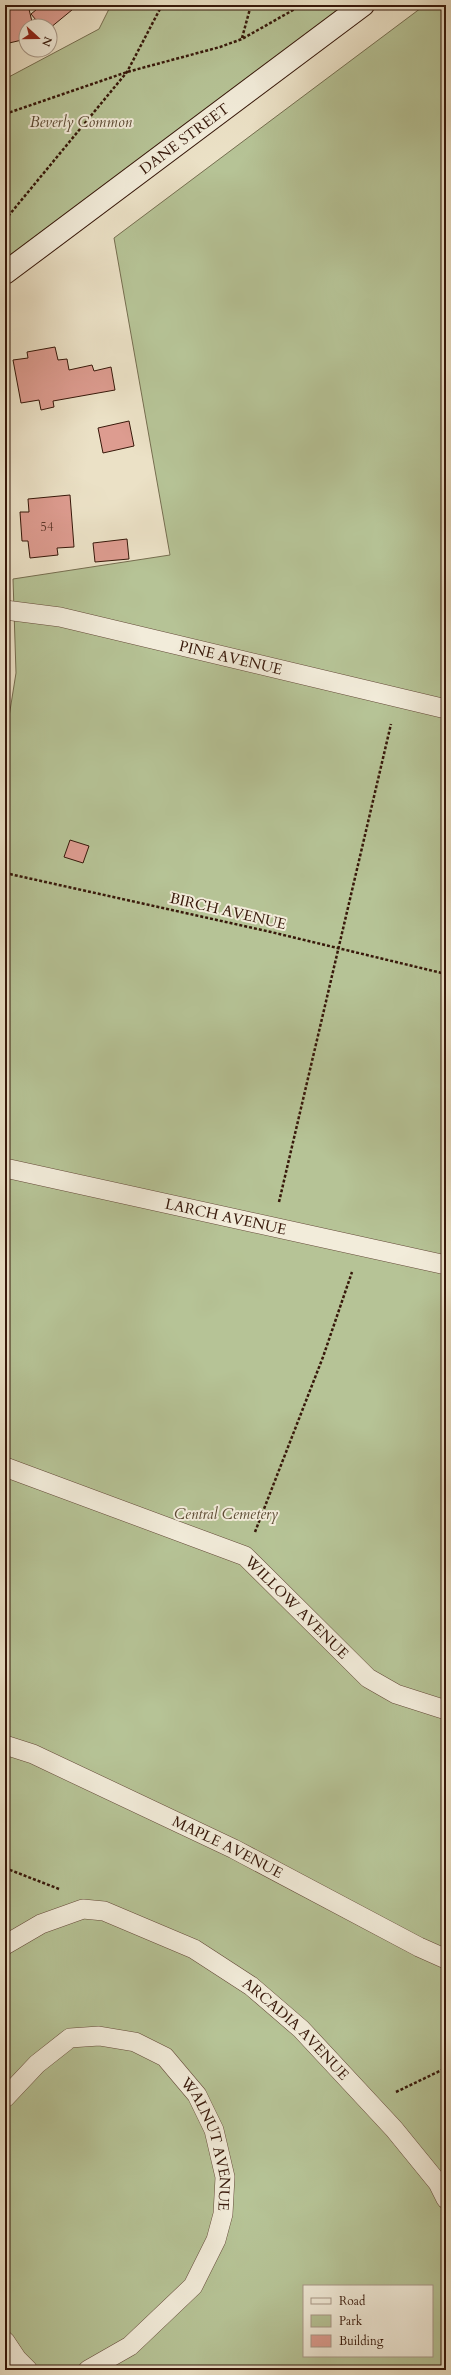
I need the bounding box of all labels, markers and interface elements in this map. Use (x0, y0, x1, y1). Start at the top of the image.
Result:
north arrow (18, 18, 58, 58)
text: N (38, 34, 56, 49)
street label: DANE STREET (135, 99, 233, 179)
park label: Beverly Common (30, 112, 133, 132)
house number: 54 (40, 518, 54, 536)
street label: PINE AVENUE (177, 636, 284, 680)
street label: BIRCH AVENUE (168, 888, 288, 934)
street label: LARCH AVENUE (163, 1194, 288, 1240)
park label: Central Cemetery (174, 1504, 279, 1524)
street label: WILLOW AVENUE (240, 1551, 353, 1663)
street label: MAPLE AVENUE (169, 1811, 286, 1883)
street label: ARCADIA AVENUE (239, 1973, 353, 2084)
street label: WALNUT AVENUE (176, 2072, 235, 2212)
legend (303, 2285, 433, 2357)
text: Road (339, 2293, 366, 2309)
text: Park (339, 2313, 363, 2329)
text: Building (339, 2333, 384, 2349)

